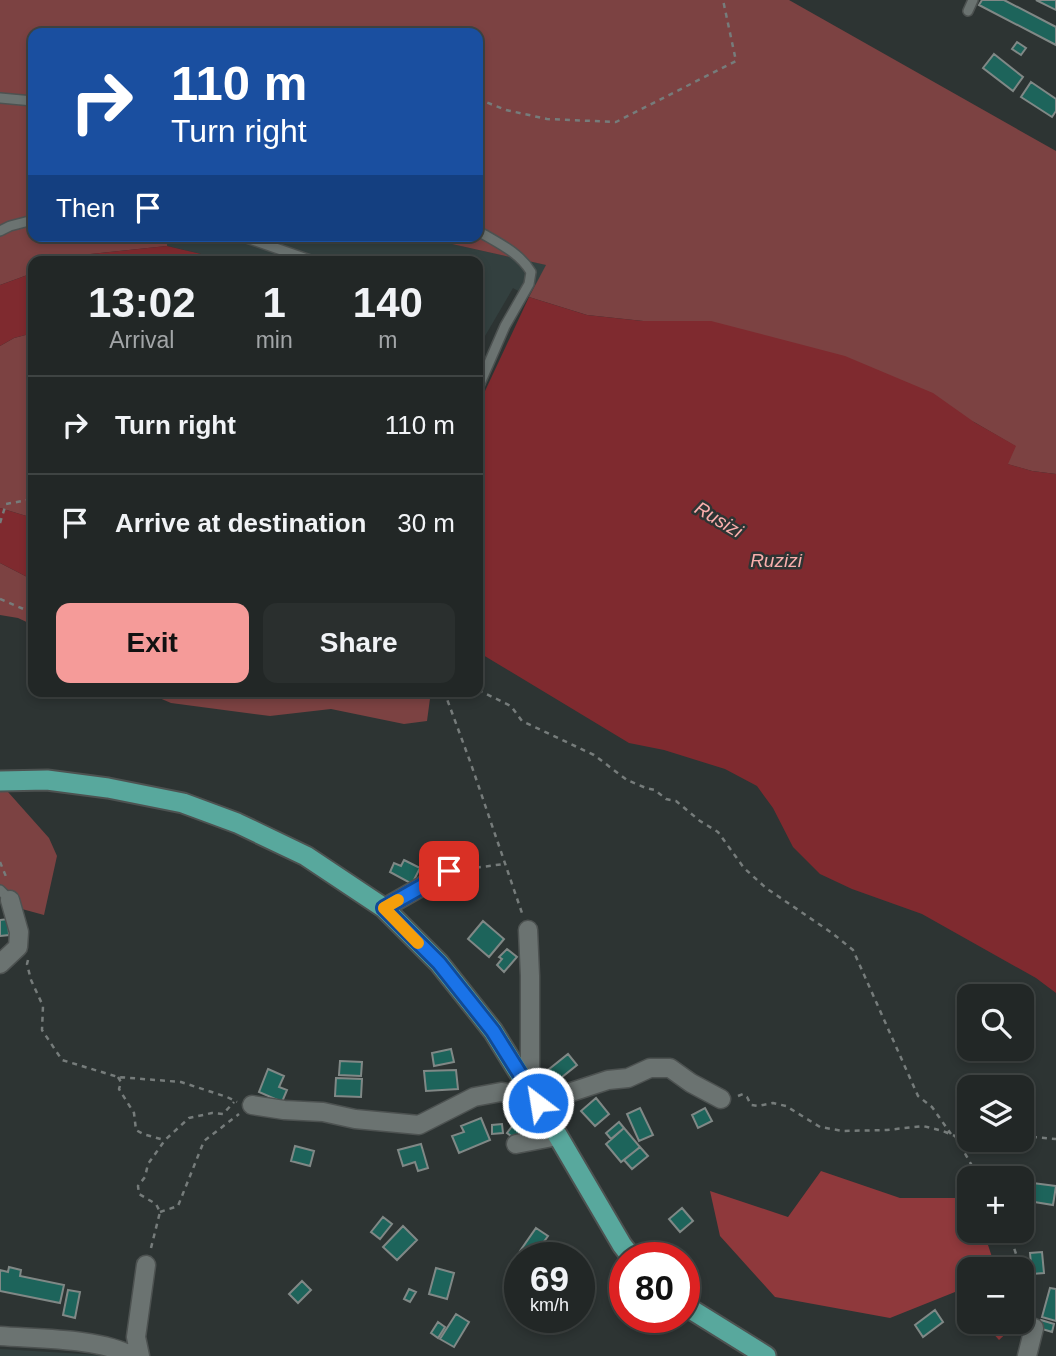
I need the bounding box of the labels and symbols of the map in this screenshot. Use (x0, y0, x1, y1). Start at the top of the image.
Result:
water label: Rusizi (691, 497, 747, 542)
water label: Ruzizi (750, 550, 803, 571)
pin (419, 841, 479, 901)
position arrow (501, 1066, 575, 1140)
speed limit sign: 80 (609, 1242, 700, 1333)

